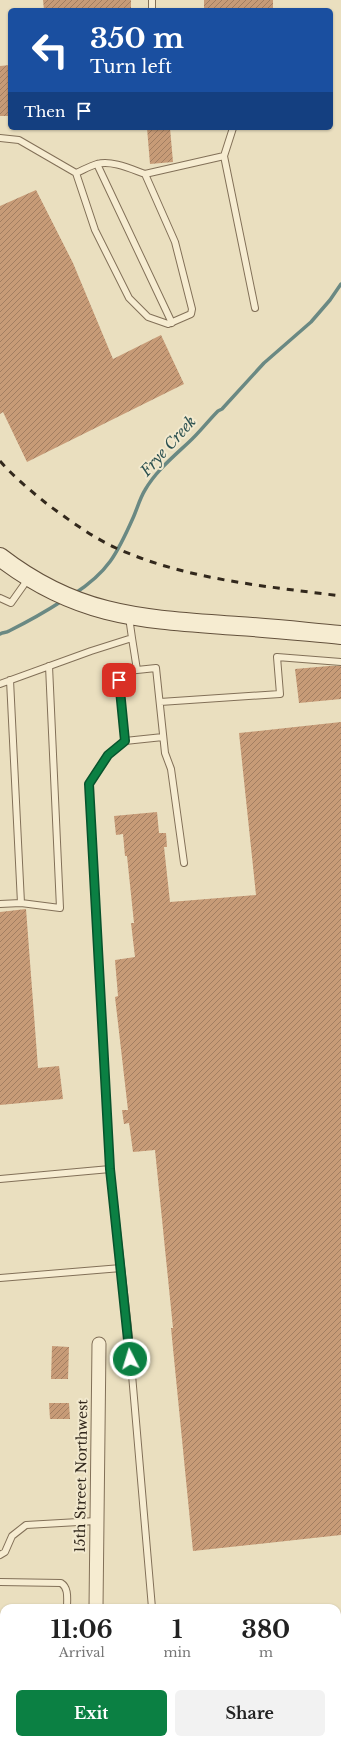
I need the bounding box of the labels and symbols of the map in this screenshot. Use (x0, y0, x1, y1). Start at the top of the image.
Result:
water label: Frye Creek (135, 412, 200, 481)
pin (102, 663, 136, 697)
position arrow (109, 1338, 151, 1380)
street label: 15th Street Northwest (71, 1399, 91, 1553)

